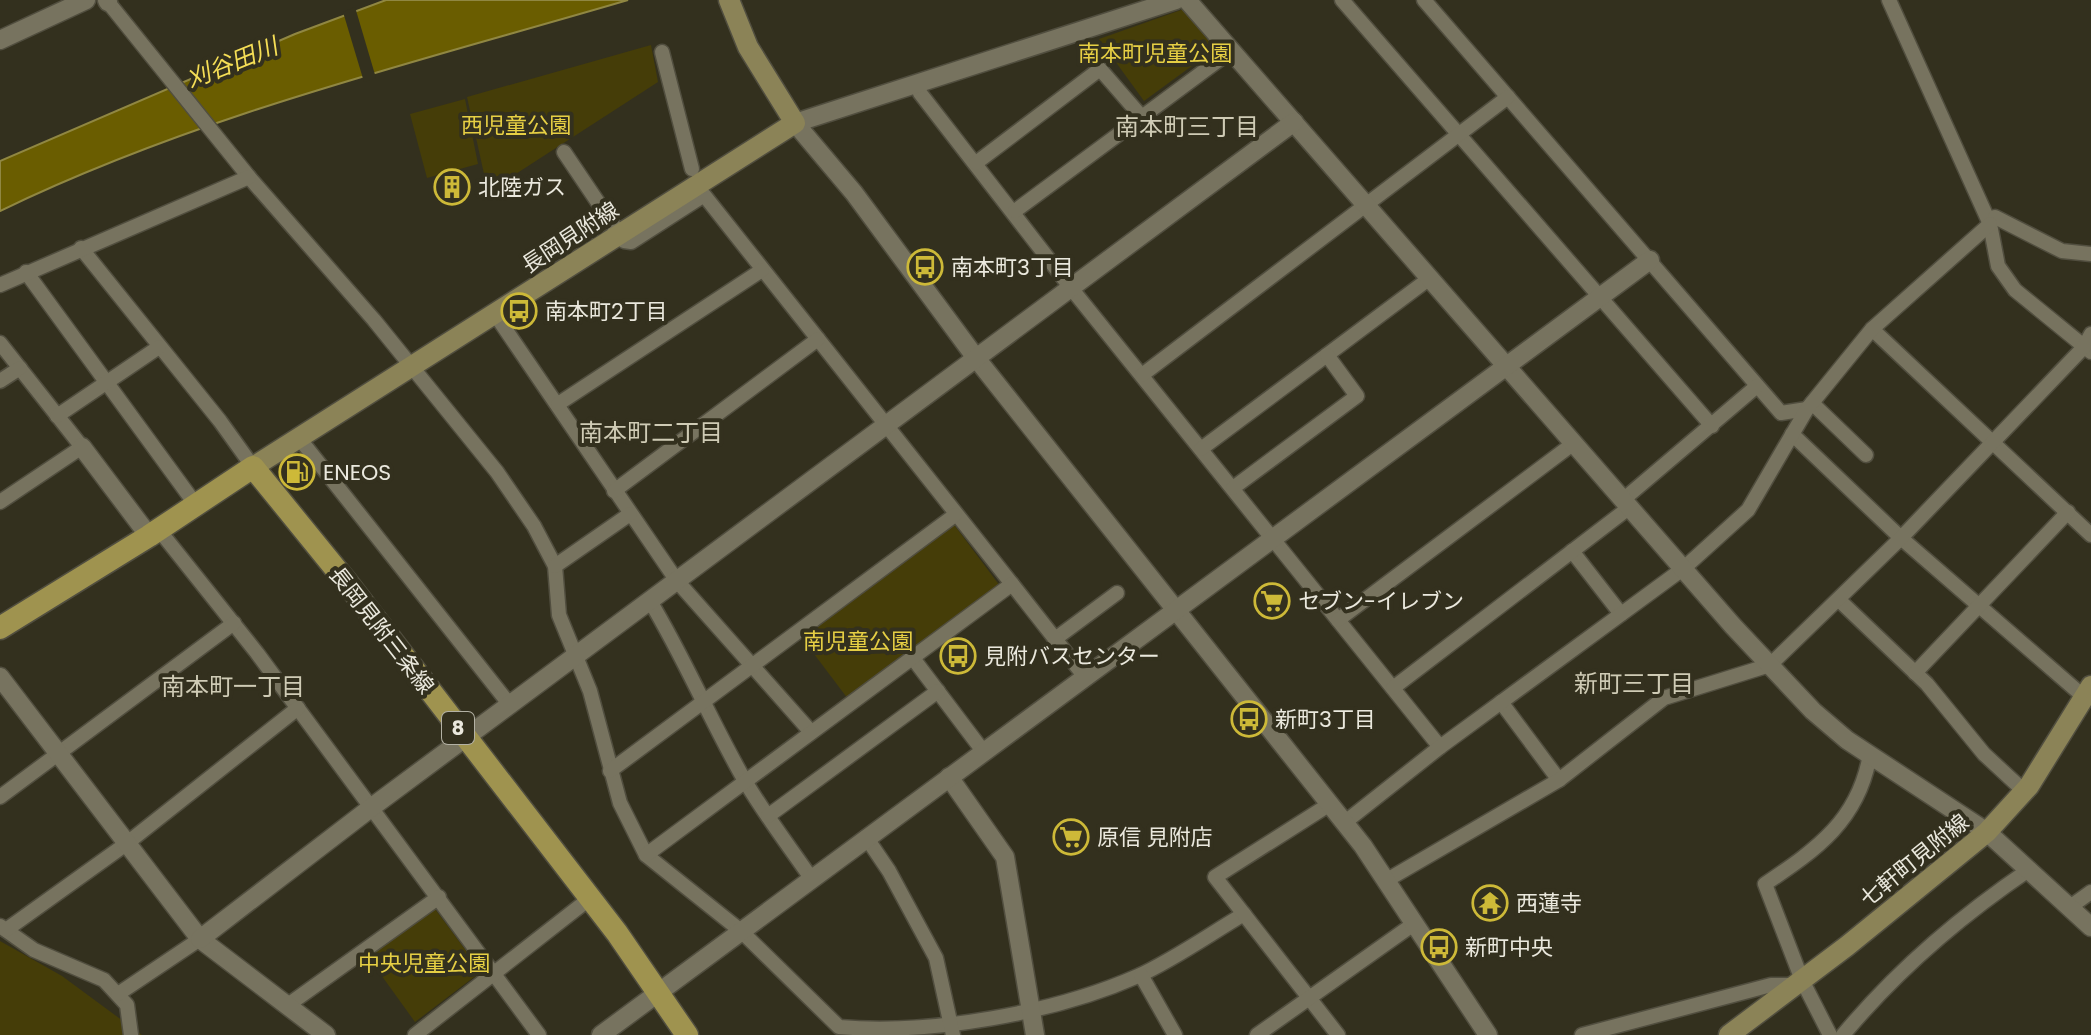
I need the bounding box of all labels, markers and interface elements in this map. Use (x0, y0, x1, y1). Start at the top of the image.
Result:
water label: 刈谷田川 (181, 28, 285, 96)
park label: 南本町児童公園 (1078, 38, 1232, 69)
park label: 西児童公園 (461, 110, 571, 141)
district label: 南本町三丁目 (1115, 110, 1259, 143)
building icon: 北陸ガス (433, 168, 471, 206)
place label: 北陸ガス (478, 172, 566, 203)
street label: 長岡見附線 (516, 194, 625, 280)
bus stop icon: 南本町3丁目 (906, 248, 944, 286)
place label: 南本町3丁目 (951, 252, 1074, 283)
bus stop icon: 南本町2丁目 (500, 292, 538, 330)
place label: 南本町2丁目 (545, 296, 668, 327)
district label: 南本町二丁目 (579, 416, 723, 449)
fuel station icon: ENEOS (278, 453, 316, 491)
place label: ENEOS (323, 457, 391, 488)
street label: 長岡見附三条線 (322, 560, 441, 701)
supermarket icon: セブン-イレブン (1253, 582, 1291, 620)
place label: セブン-イレブン (1298, 586, 1464, 617)
park label: 南児童公園 (803, 626, 913, 657)
bus stop icon: 見附バスセンター (939, 637, 977, 675)
place label: 見附バスセンター (984, 641, 1160, 672)
district label: 新町三丁目 (1574, 667, 1694, 700)
district label: 南本町一丁目 (161, 670, 305, 703)
bus stop icon: 新町3丁目 (1230, 700, 1268, 738)
place label: 新町3丁目 (1275, 704, 1376, 735)
road number: 8 (442, 712, 474, 744)
street label: 七軒町見附線 (1853, 807, 1975, 914)
supermarket icon: 原信 見附店 (1052, 818, 1090, 856)
place label: 原信 見附店 (1097, 822, 1213, 853)
temple icon: 西蓮寺 (1471, 884, 1509, 922)
place label: 西蓮寺 (1516, 888, 1582, 919)
bus stop icon: 新町中央 (1420, 928, 1458, 966)
place label: 新町中央 (1465, 932, 1553, 963)
park label: 中央児童公園 (358, 948, 490, 979)

